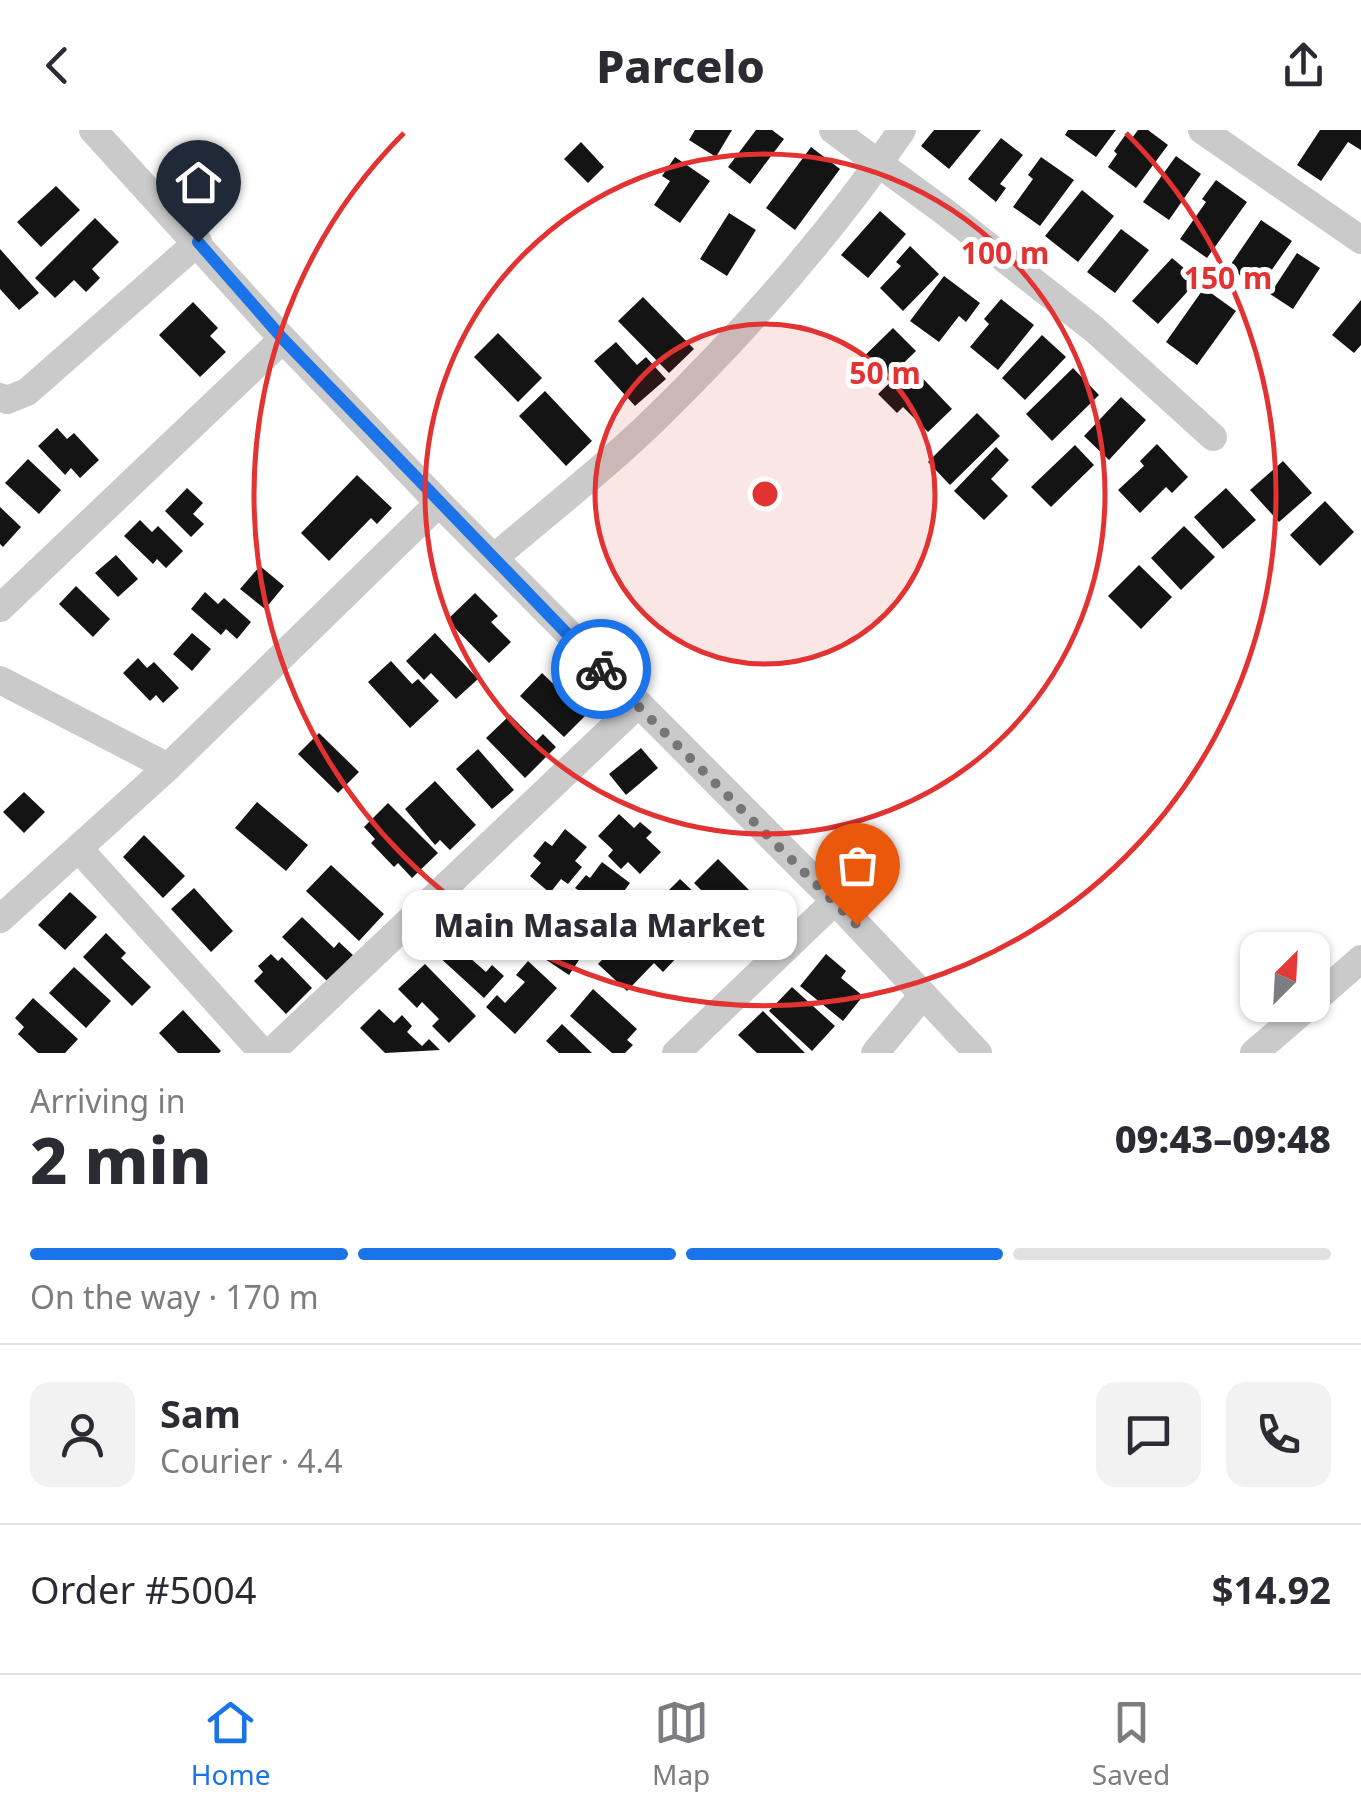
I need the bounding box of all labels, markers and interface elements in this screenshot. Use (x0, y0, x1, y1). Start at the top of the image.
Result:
text: Parcelo (596, 35, 765, 96)
icon: back (30, 38, 85, 93)
icon: share (1276, 38, 1331, 93)
pin (156, 140, 241, 243)
icon: home (171, 155, 226, 210)
text: 100 m (961, 232, 1049, 273)
text: 150 m (1184, 257, 1272, 298)
text: 50 m (849, 352, 921, 393)
centre of rings (747, 476, 783, 512)
courier (551, 619, 651, 719)
icon: bike (574, 642, 629, 697)
pin (815, 823, 900, 926)
icon: bag (830, 838, 885, 893)
callout: Main Masala Market (402, 890, 797, 960)
text: Main Masala Market (434, 903, 765, 946)
north arrow (1240, 932, 1330, 1022)
map controls (1240, 932, 1330, 1022)
text: Arriving in (30, 1079, 185, 1122)
text: 09:43–09:48 (1115, 1112, 1331, 1164)
text: 2 min (30, 1115, 212, 1203)
text: On the way · 170 m (30, 1275, 319, 1318)
button: person (30, 1382, 135, 1487)
button: chat (1096, 1382, 1201, 1487)
button: phone (1226, 1382, 1331, 1487)
text: Sam (160, 1387, 241, 1439)
text: Courier · 4.4 (160, 1439, 343, 1482)
text: Order #5004 (30, 1563, 256, 1615)
text: $14.92 (1212, 1563, 1331, 1615)
tab: Home (191, 1695, 270, 1793)
tab: Map (652, 1695, 710, 1793)
tab: Saved (1092, 1695, 1170, 1793)

